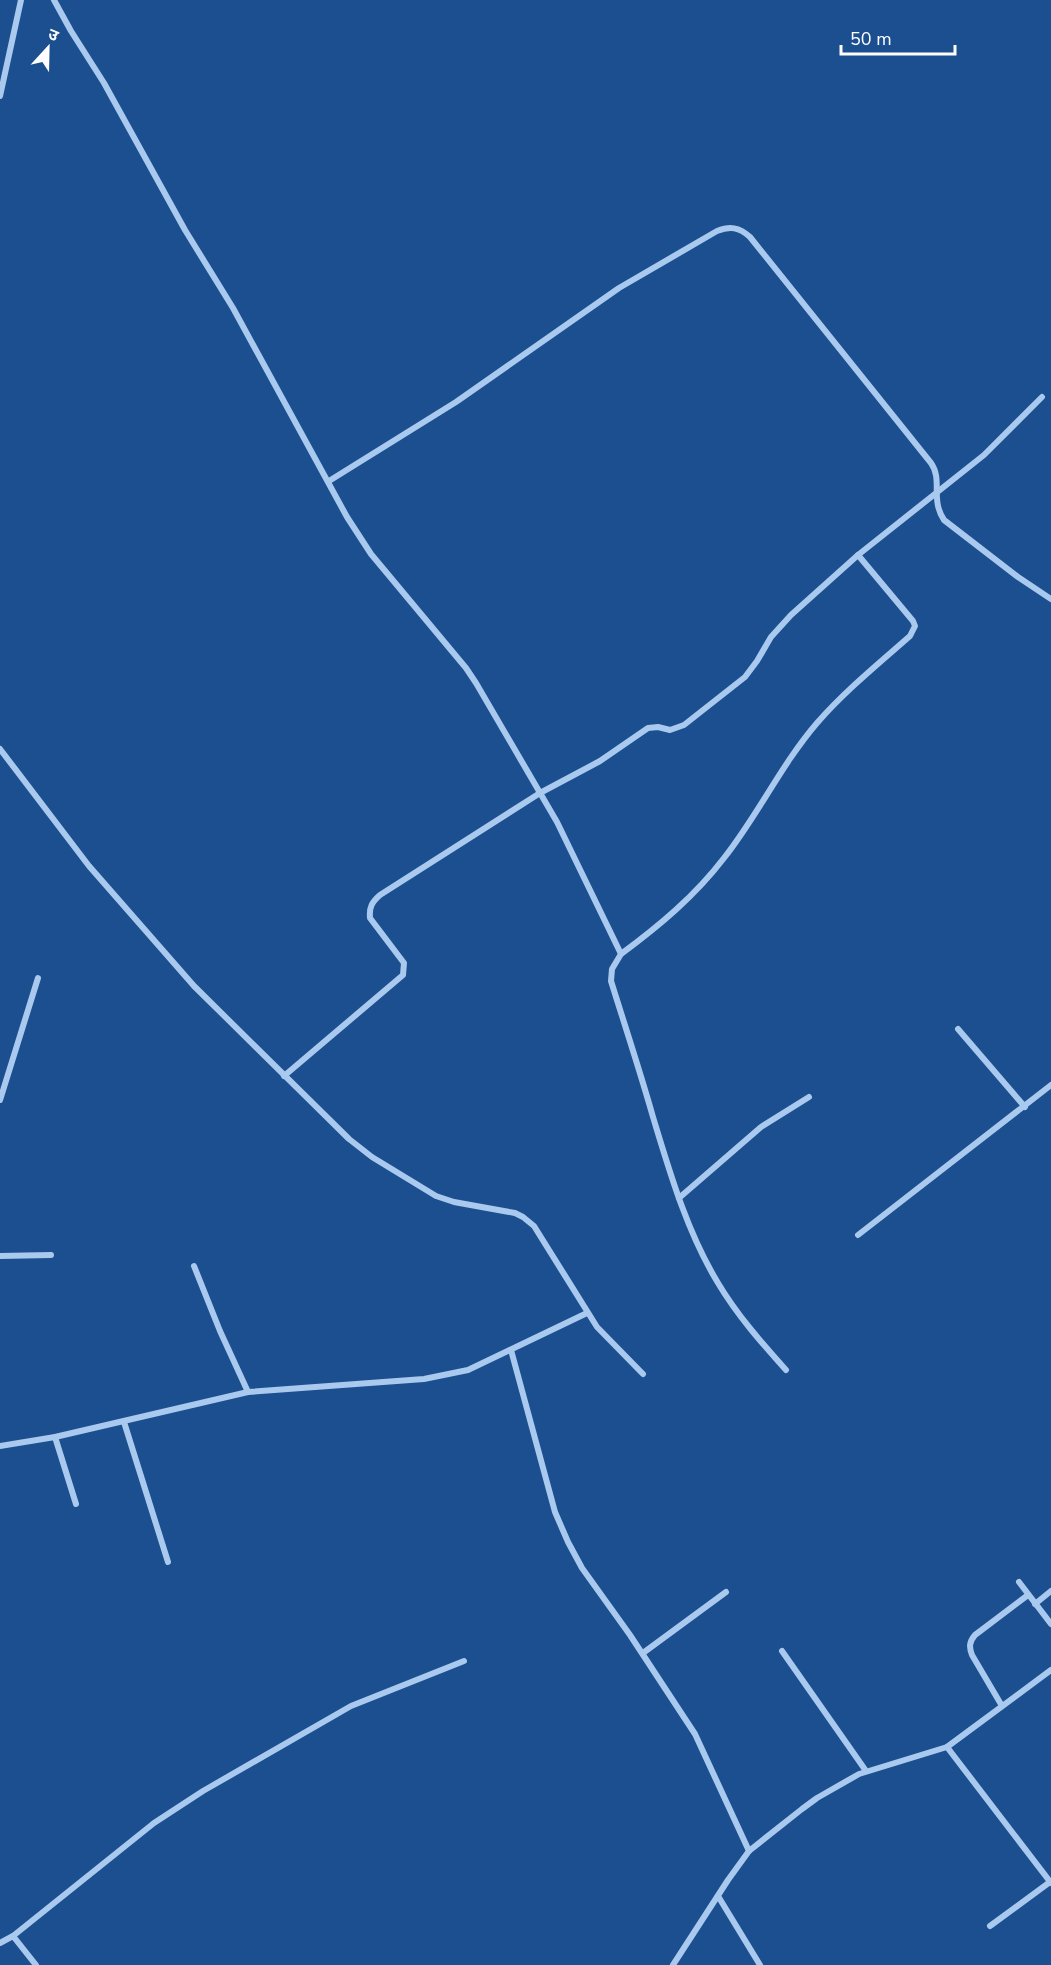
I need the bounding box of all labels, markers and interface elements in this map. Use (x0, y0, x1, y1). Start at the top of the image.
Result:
north arrow (18, 18, 78, 78)
scale bar (841, 18, 955, 56)
text: उ (45, 23, 62, 47)
text: 50 m (850, 27, 892, 51)

